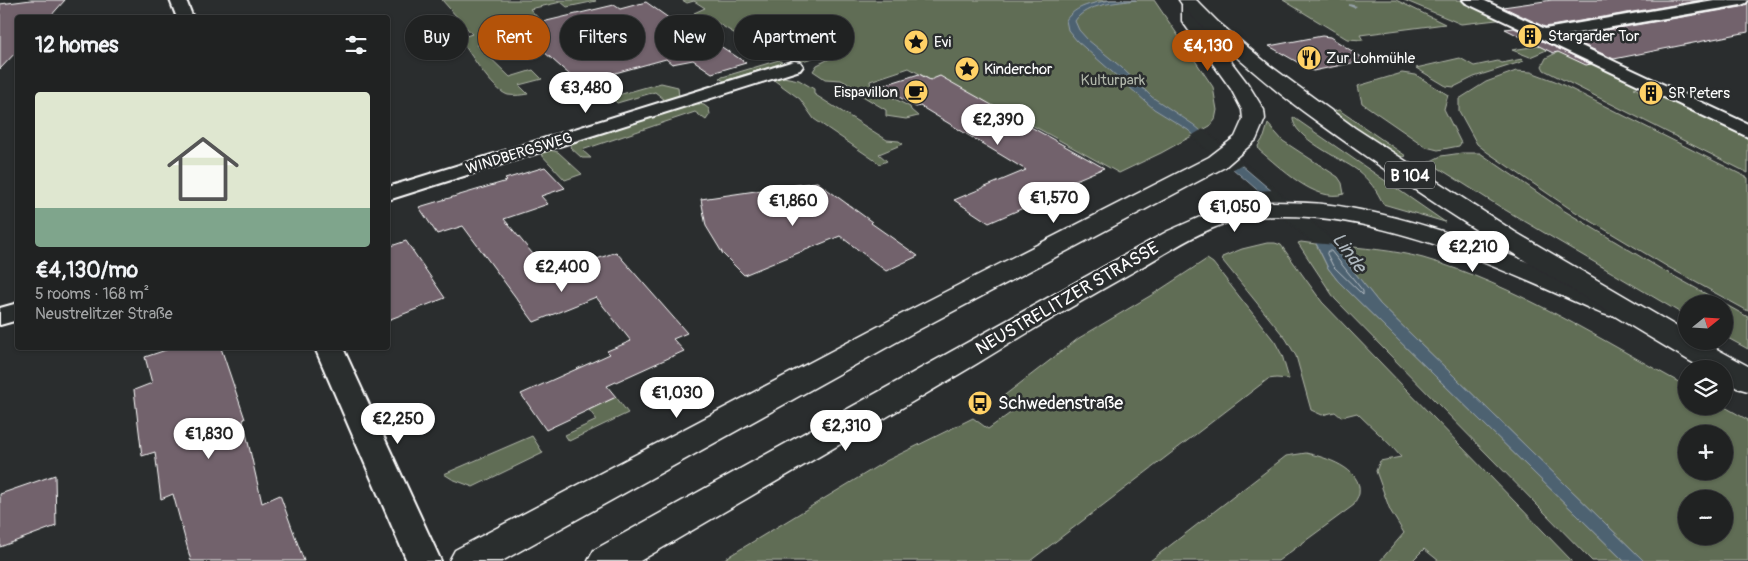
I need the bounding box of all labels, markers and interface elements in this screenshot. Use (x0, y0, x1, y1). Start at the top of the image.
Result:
chip: Buy (405, 15, 468, 60)
chip: Rent (478, 15, 550, 60)
chip: Filters (560, 15, 645, 60)
chip: New (655, 15, 724, 60)
chip: Apartment (734, 15, 854, 60)
building icon: Stargarder Tor (1517, 23, 1543, 49)
place label: Stargarder Tor (1548, 27, 1640, 46)
place icon: Evi (903, 29, 929, 55)
pin: €4,130 (1167, 30, 1249, 72)
icon: filters (342, 31, 370, 59)
text: 12 homes (35, 32, 118, 59)
place label: Evi (934, 33, 952, 52)
text: €4,130 (1183, 36, 1233, 56)
restaurant icon: Zur Lohmühle (1296, 45, 1322, 71)
place label: Zur Lohmühle (1326, 49, 1416, 68)
place icon: Kinderchor (954, 56, 980, 82)
place label: Kinderchor (984, 60, 1053, 79)
park label: Kulturpark (1081, 71, 1146, 90)
pin: €3,480 (545, 72, 627, 114)
text: €3,480 (560, 78, 612, 98)
cafe icon: Eispavillon (903, 79, 929, 105)
building icon: SR Peters (1638, 80, 1664, 106)
place label: Eispavillon (834, 83, 898, 102)
place label: SR Peters (1668, 84, 1730, 103)
pin: €2,390 (957, 104, 1039, 146)
text: €2,390 (972, 110, 1024, 130)
icon: home (158, 124, 248, 214)
street label: WINDBERGSWEG (463, 128, 575, 179)
road number: B 104 (1385, 162, 1435, 188)
pin: €1,570 (1013, 182, 1095, 224)
pin: €1,860 (752, 184, 834, 227)
text: €1,570 (1030, 188, 1078, 208)
pin: €1,050 (1194, 190, 1276, 233)
text: €1,860 (768, 191, 818, 211)
text: €1,050 (1209, 197, 1261, 217)
water label: Linde (1327, 228, 1373, 279)
pin: €2,210 (1432, 230, 1514, 273)
street label: NEUSTRELITZER STRASSE (972, 237, 1163, 360)
text: €2,210 (1448, 237, 1498, 257)
pin: €2,400 (521, 250, 603, 293)
text: €4,130/mo (35, 257, 138, 284)
text: €2,400 (535, 257, 589, 277)
text: 5 rooms · 168 m² (35, 284, 149, 304)
north arrow (1678, 295, 1732, 350)
map controls (1678, 295, 1733, 545)
text: Neustrelitzer Straße (35, 304, 173, 324)
button: layers (1678, 360, 1733, 415)
pin: €1,030 (636, 376, 718, 419)
text: €1,030 (651, 383, 703, 403)
bus stop icon: Schwedenstraße (967, 390, 993, 416)
place label: Schwedenstraße (998, 392, 1123, 415)
pin: €2,250 (357, 402, 439, 445)
text: €2,250 (372, 409, 424, 429)
pin: €2,310 (805, 410, 887, 452)
text: €2,310 (821, 416, 871, 436)
pin: €1,830 (168, 418, 250, 460)
text: €1,830 (185, 424, 233, 444)
button: + (1678, 425, 1733, 480)
button: − (1678, 490, 1733, 545)

